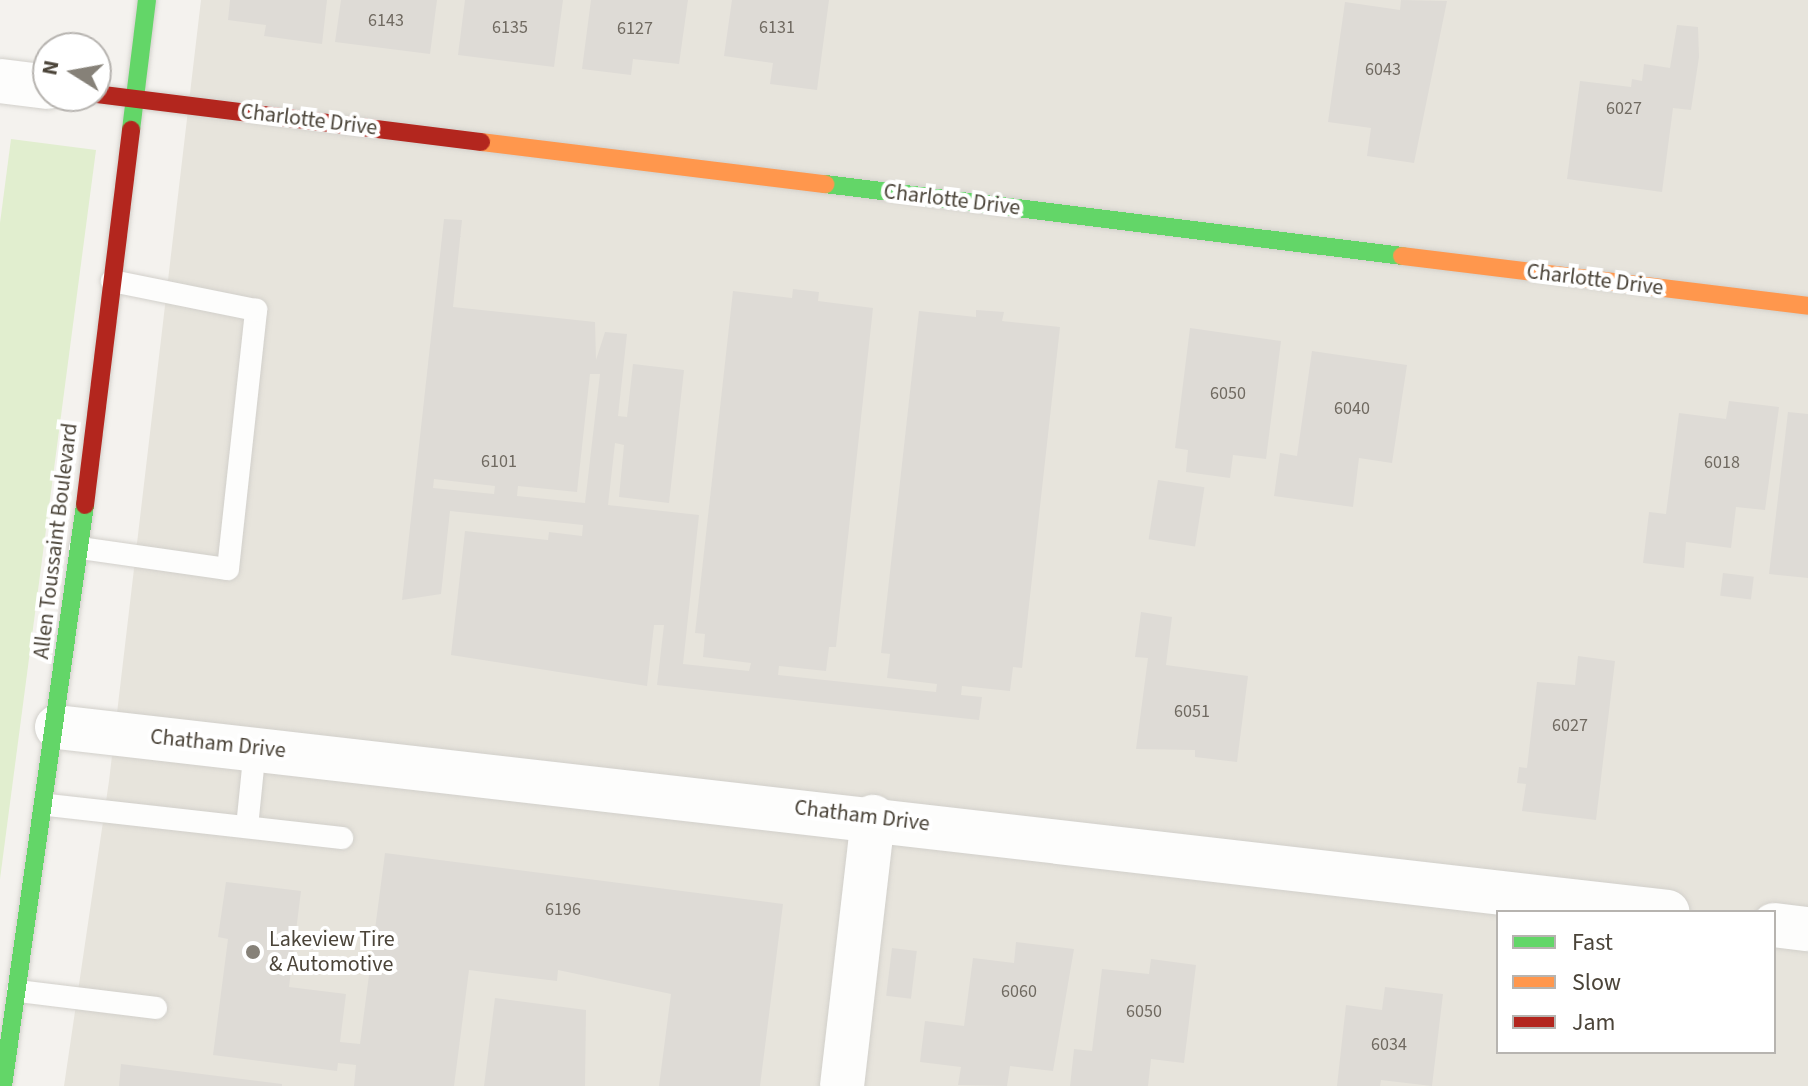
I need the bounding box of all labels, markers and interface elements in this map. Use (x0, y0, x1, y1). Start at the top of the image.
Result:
house number: 6143 (368, 10, 404, 32)
house number: 6135 (492, 17, 528, 39)
house number: 6131 (759, 17, 795, 39)
house number: 6127 (617, 18, 653, 40)
north arrow (32, 32, 112, 112)
text: N (33, 58, 68, 78)
house number: 6043 (1365, 59, 1401, 81)
house number: 6027 (1606, 98, 1642, 120)
street label: Charlotte Drive (239, 99, 379, 141)
street label: Charlotte Drive (882, 179, 1022, 221)
street label: Charlotte Drive (1525, 259, 1665, 301)
house number: 6050 (1210, 383, 1246, 405)
house number: 6040 (1334, 398, 1370, 420)
street label: Allen Toussaint Boulevard (28, 421, 84, 661)
house number: 6101 (481, 451, 517, 473)
house number: 6018 (1704, 452, 1740, 474)
house number: 6051 (1174, 701, 1210, 723)
house number: 6027 (1552, 715, 1588, 737)
street label: Chatham Drive (149, 724, 287, 764)
street label: Chatham Drive (793, 795, 931, 837)
house number: 6196 (545, 899, 581, 921)
legend (1496, 910, 1776, 1054)
text: Fast (1572, 925, 1613, 960)
place label: Lakeview Tire & Automotive (269, 926, 395, 978)
marker: Lakeview Tire & Automotive (244, 943, 262, 961)
text: Slow (1572, 965, 1621, 1000)
house number: 6060 (1001, 981, 1037, 1003)
house number: 6050 (1126, 1001, 1162, 1023)
text: Jam (1572, 1005, 1616, 1040)
house number: 6034 (1371, 1034, 1407, 1056)

